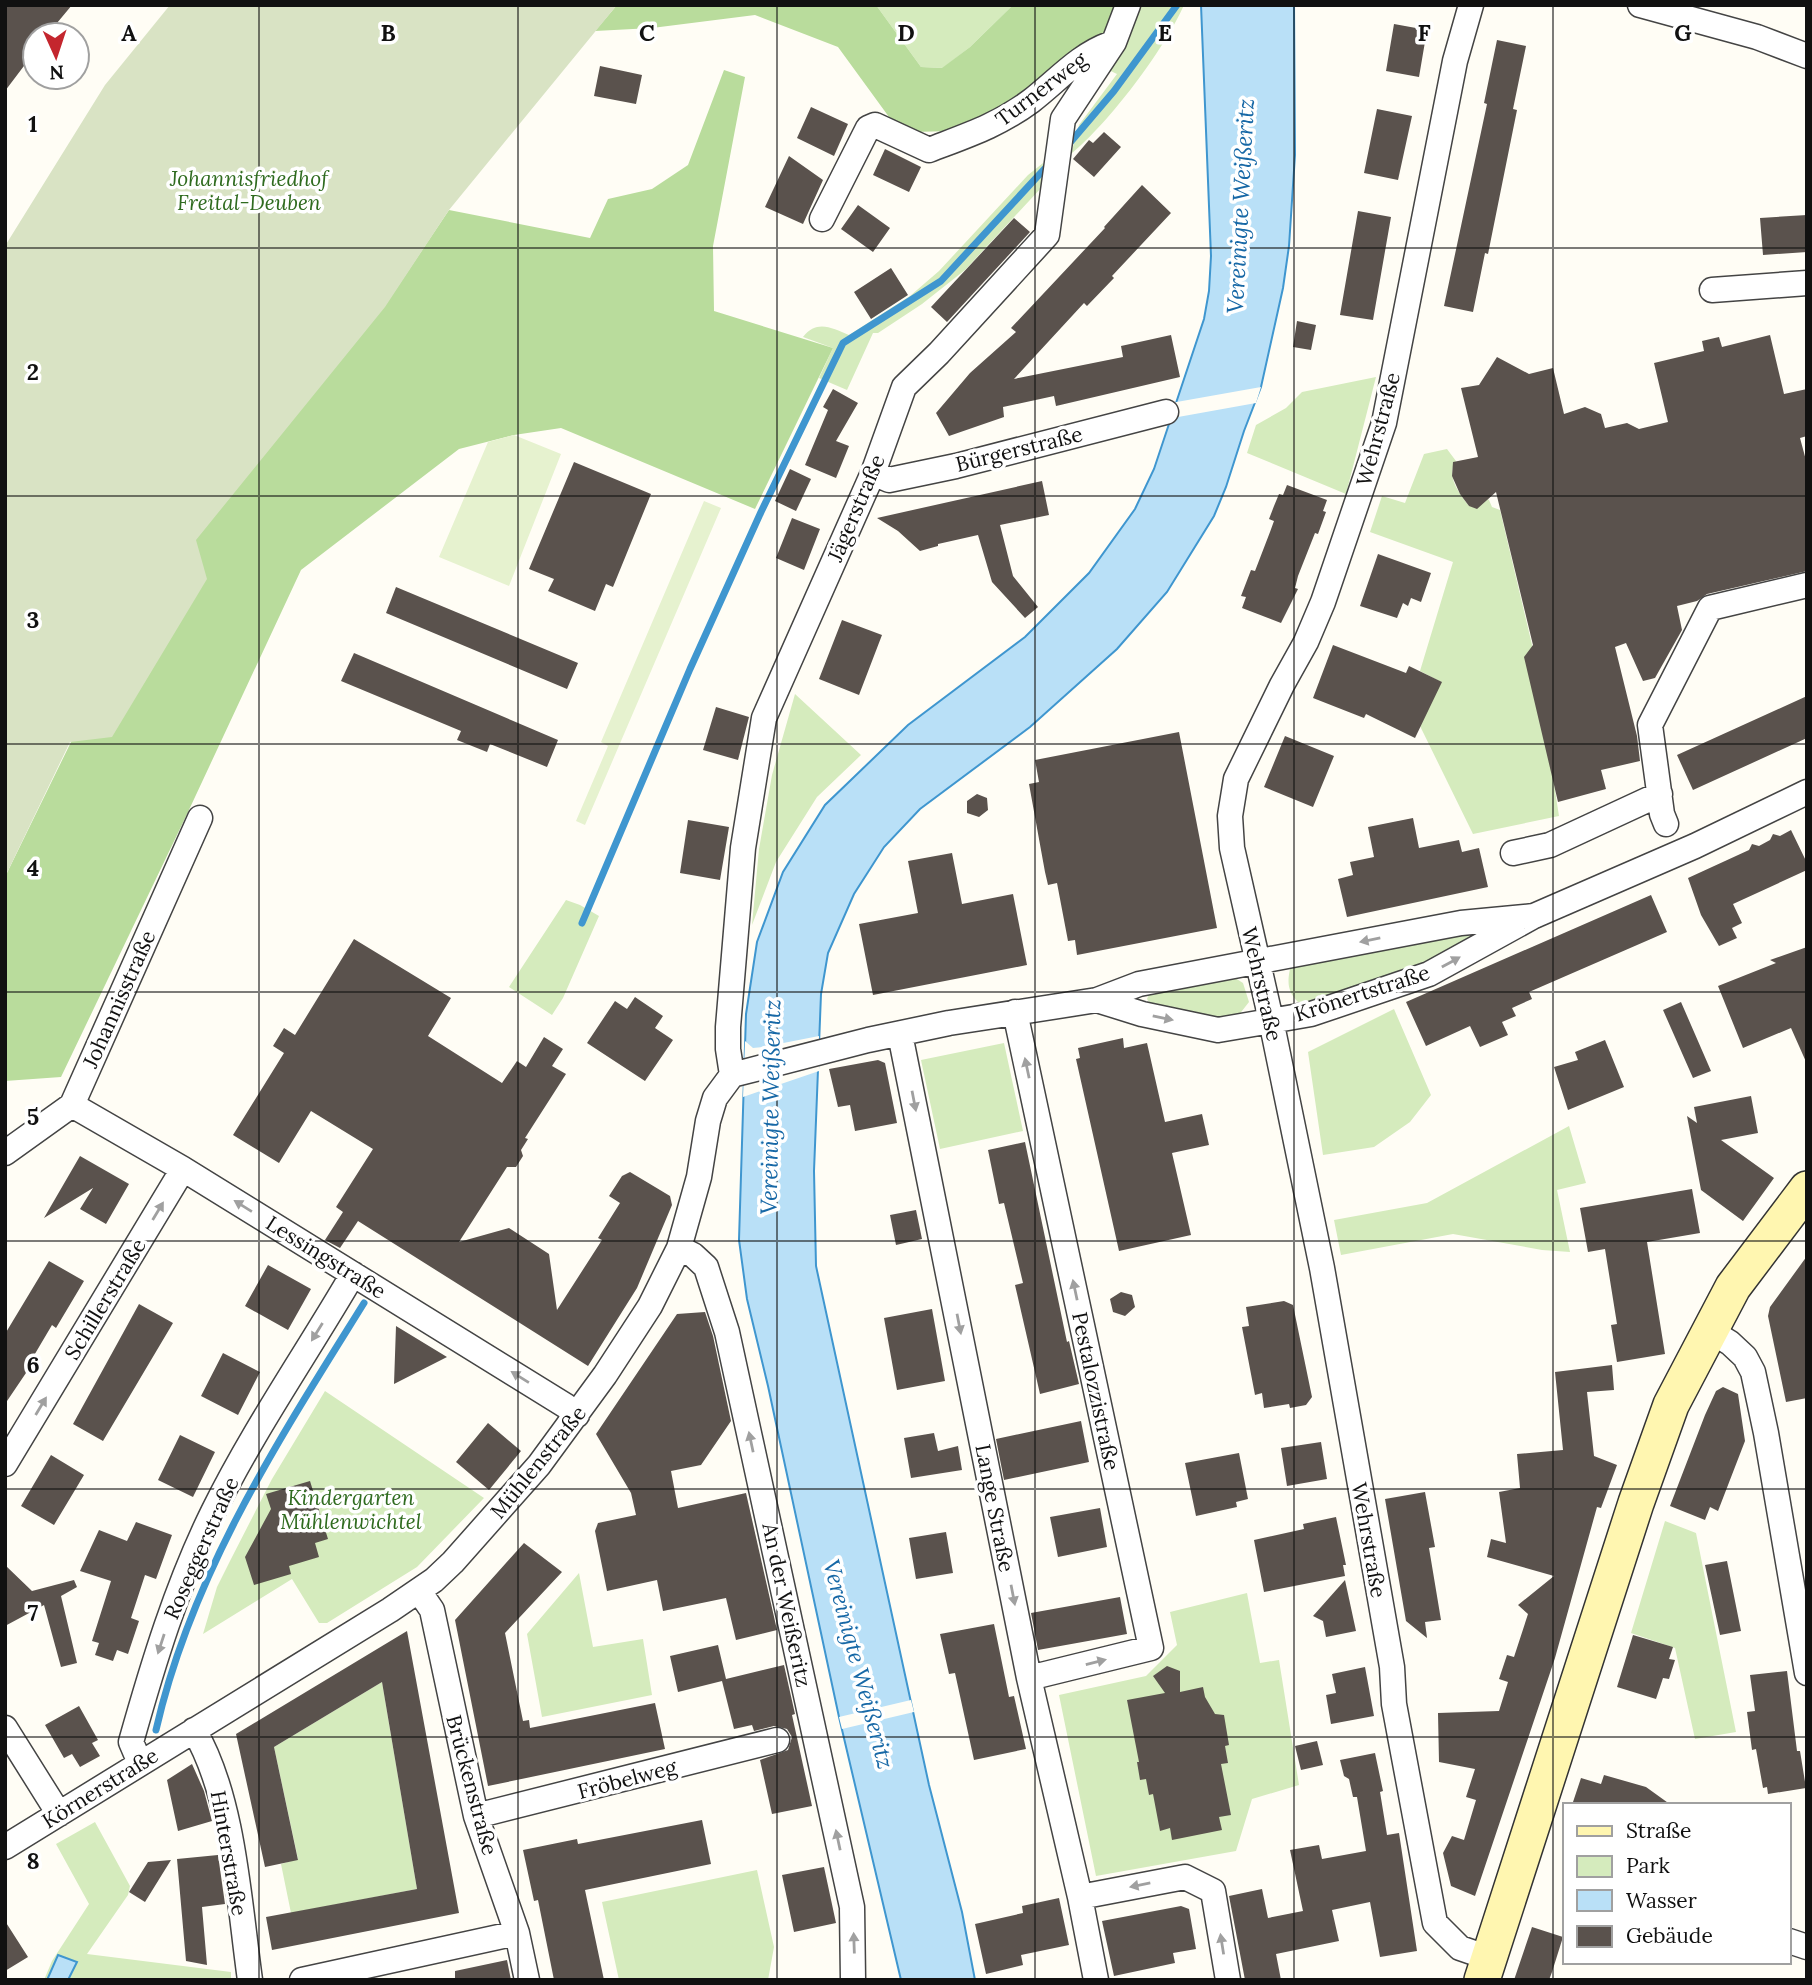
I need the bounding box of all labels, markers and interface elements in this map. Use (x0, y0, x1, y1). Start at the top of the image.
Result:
text: A (121, 18, 137, 47)
text: B (380, 18, 396, 47)
text: C (639, 18, 655, 47)
text: D (897, 18, 915, 47)
text: E (1158, 18, 1172, 47)
text: F (1417, 18, 1431, 47)
text: G (1674, 18, 1692, 47)
north arrow (21, 21, 91, 91)
street label: Turnerweg (990, 46, 1092, 132)
text: N (49, 61, 65, 85)
water label: Vereinigte Weißeritz (1220, 98, 1260, 314)
text: 1 (28, 109, 38, 138)
park label: Johannisfriedhof Freital-Deuben (169, 165, 330, 216)
text: 2 (27, 357, 39, 386)
street label: Wehrstraße (1350, 369, 1406, 489)
street label: Bürgerstraße (953, 420, 1085, 478)
street label: Jägerstraße (821, 450, 891, 567)
text: 3 (27, 605, 39, 634)
text: 4 (27, 853, 39, 882)
street label: Wehrstraße (1236, 924, 1288, 1044)
street label: Johannisstraße (76, 926, 161, 1073)
one-way arrow (1359, 935, 1381, 946)
one-way arrow (1442, 956, 1461, 968)
street label: Krönertstraße (1291, 958, 1433, 1028)
water label: Vereinigte Weißeritz (754, 999, 786, 1215)
one-way arrow (1152, 1013, 1174, 1024)
one-way arrow (1022, 1057, 1033, 1079)
one-way arrow (908, 1090, 919, 1112)
text: 5 (27, 1102, 39, 1131)
one-way arrow (233, 1200, 253, 1213)
one-way arrow (152, 1201, 165, 1221)
street label: Lessingstraße (261, 1209, 391, 1305)
street label: Schillerstraße (58, 1233, 152, 1365)
one-way arrow (1069, 1279, 1080, 1301)
street label: Pestalozzistraße (1066, 1309, 1126, 1473)
one-way arrow (953, 1313, 964, 1335)
one-way arrow (311, 1322, 324, 1342)
text: 6 (26, 1350, 40, 1379)
one-way arrow (510, 1371, 530, 1384)
one-way arrow (34, 1396, 47, 1415)
street label: Mühlenstraße (484, 1400, 592, 1524)
one-way arrow (745, 1431, 756, 1453)
street label: Lange Straße (969, 1442, 1021, 1574)
street label: Roseggerstraße (157, 1472, 245, 1624)
street label: Wehrstraße (1346, 1480, 1392, 1600)
park label: Kindergarten Mühlenwichtel (280, 1484, 422, 1535)
street label: An der Weißeritz (756, 1519, 818, 1690)
water label: Vereinigte Weißeritz (817, 1556, 901, 1772)
one-way arrow (1008, 1584, 1019, 1606)
text: 7 (28, 1598, 39, 1627)
one-way arrow (155, 1633, 166, 1654)
one-way arrow (1085, 1656, 1107, 1667)
street label: Brückenstraße (440, 1712, 504, 1858)
street label: Körnerstraße (37, 1742, 163, 1834)
street label: Fröbelweg (575, 1753, 680, 1805)
street label: Hinterstraße (205, 1788, 253, 1918)
legend (1563, 1803, 1791, 1964)
text: Straße (1626, 1817, 1691, 1844)
one-way arrow (832, 1829, 843, 1851)
text: 8 (26, 1846, 40, 1875)
text: Park (1626, 1852, 1670, 1879)
one-way arrow (1129, 1880, 1151, 1891)
text: Wasser (1626, 1887, 1697, 1914)
text: Gebäude (1626, 1922, 1713, 1949)
one-way arrow (848, 1932, 859, 1954)
one-way arrow (1216, 1933, 1227, 1955)

